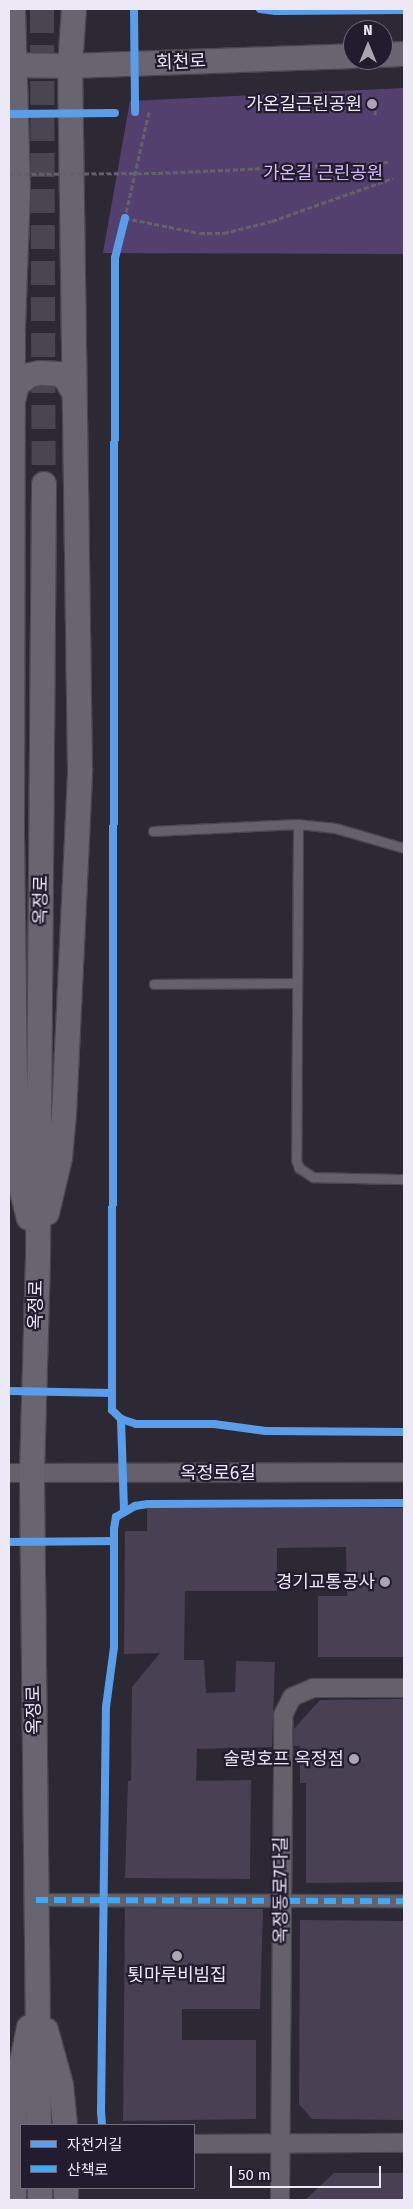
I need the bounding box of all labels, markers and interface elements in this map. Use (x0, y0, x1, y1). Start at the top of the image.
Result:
north arrow (343, 20, 393, 70)
text: N (363, 22, 373, 39)
street label: 회천로 (156, 50, 206, 74)
place label: 가온길근린공원 (246, 93, 362, 115)
marker: 가온길근린공원 (366, 98, 378, 110)
park label: 가온길 근린공원 (263, 162, 383, 184)
street label: 옥정로 (30, 875, 52, 925)
street label: 옥정로 (25, 1280, 47, 1330)
street label: 옥정로6길 (180, 1462, 256, 1484)
place label: 경기교통공사 (276, 1571, 375, 1593)
marker: 경기교통공사 (379, 1576, 391, 1588)
street label: 옥정로 (23, 1685, 45, 1735)
place label: 술렁호프 옥정점 (223, 1748, 344, 1770)
marker: 술렁호프 옥정점 (348, 1753, 360, 1765)
street label: 옥정동로7다길 (270, 1836, 292, 1944)
marker: 툇마루비빔집 (171, 1950, 183, 1962)
place label: 툇마루비빔집 (127, 1964, 227, 1986)
legend (20, 2124, 195, 2189)
text: 자전거길 (67, 2136, 122, 2154)
scale bar (233, 2156, 384, 2188)
text: 산책로 (67, 2161, 108, 2179)
text: 50 m (238, 2166, 271, 2184)

